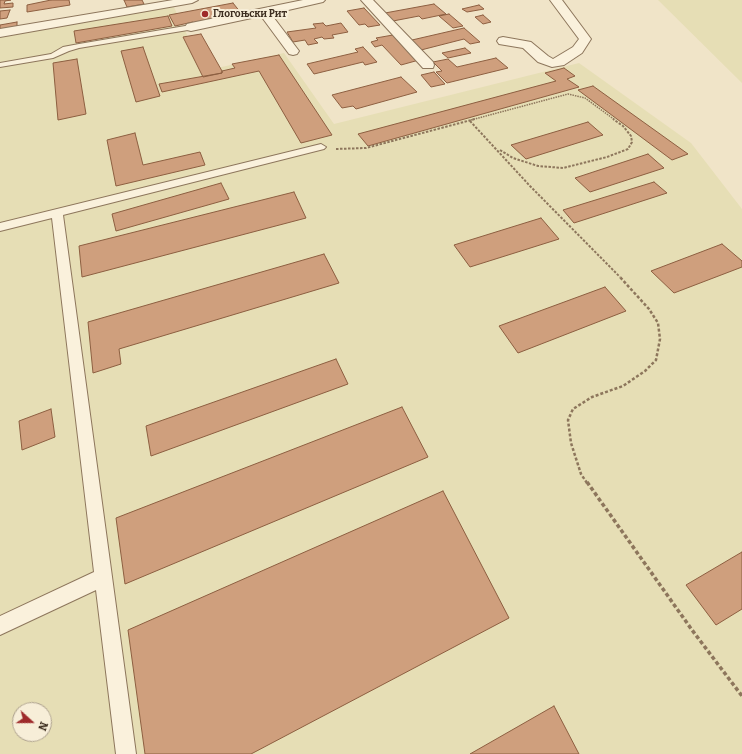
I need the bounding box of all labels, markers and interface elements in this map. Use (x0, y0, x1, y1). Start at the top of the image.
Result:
place label: Глогоњски Рит (213, 8, 287, 20)
marker: Глогоњски Рит (200, 9, 210, 19)
north arrow (12, 702, 52, 742)
text: N (35, 720, 50, 732)

